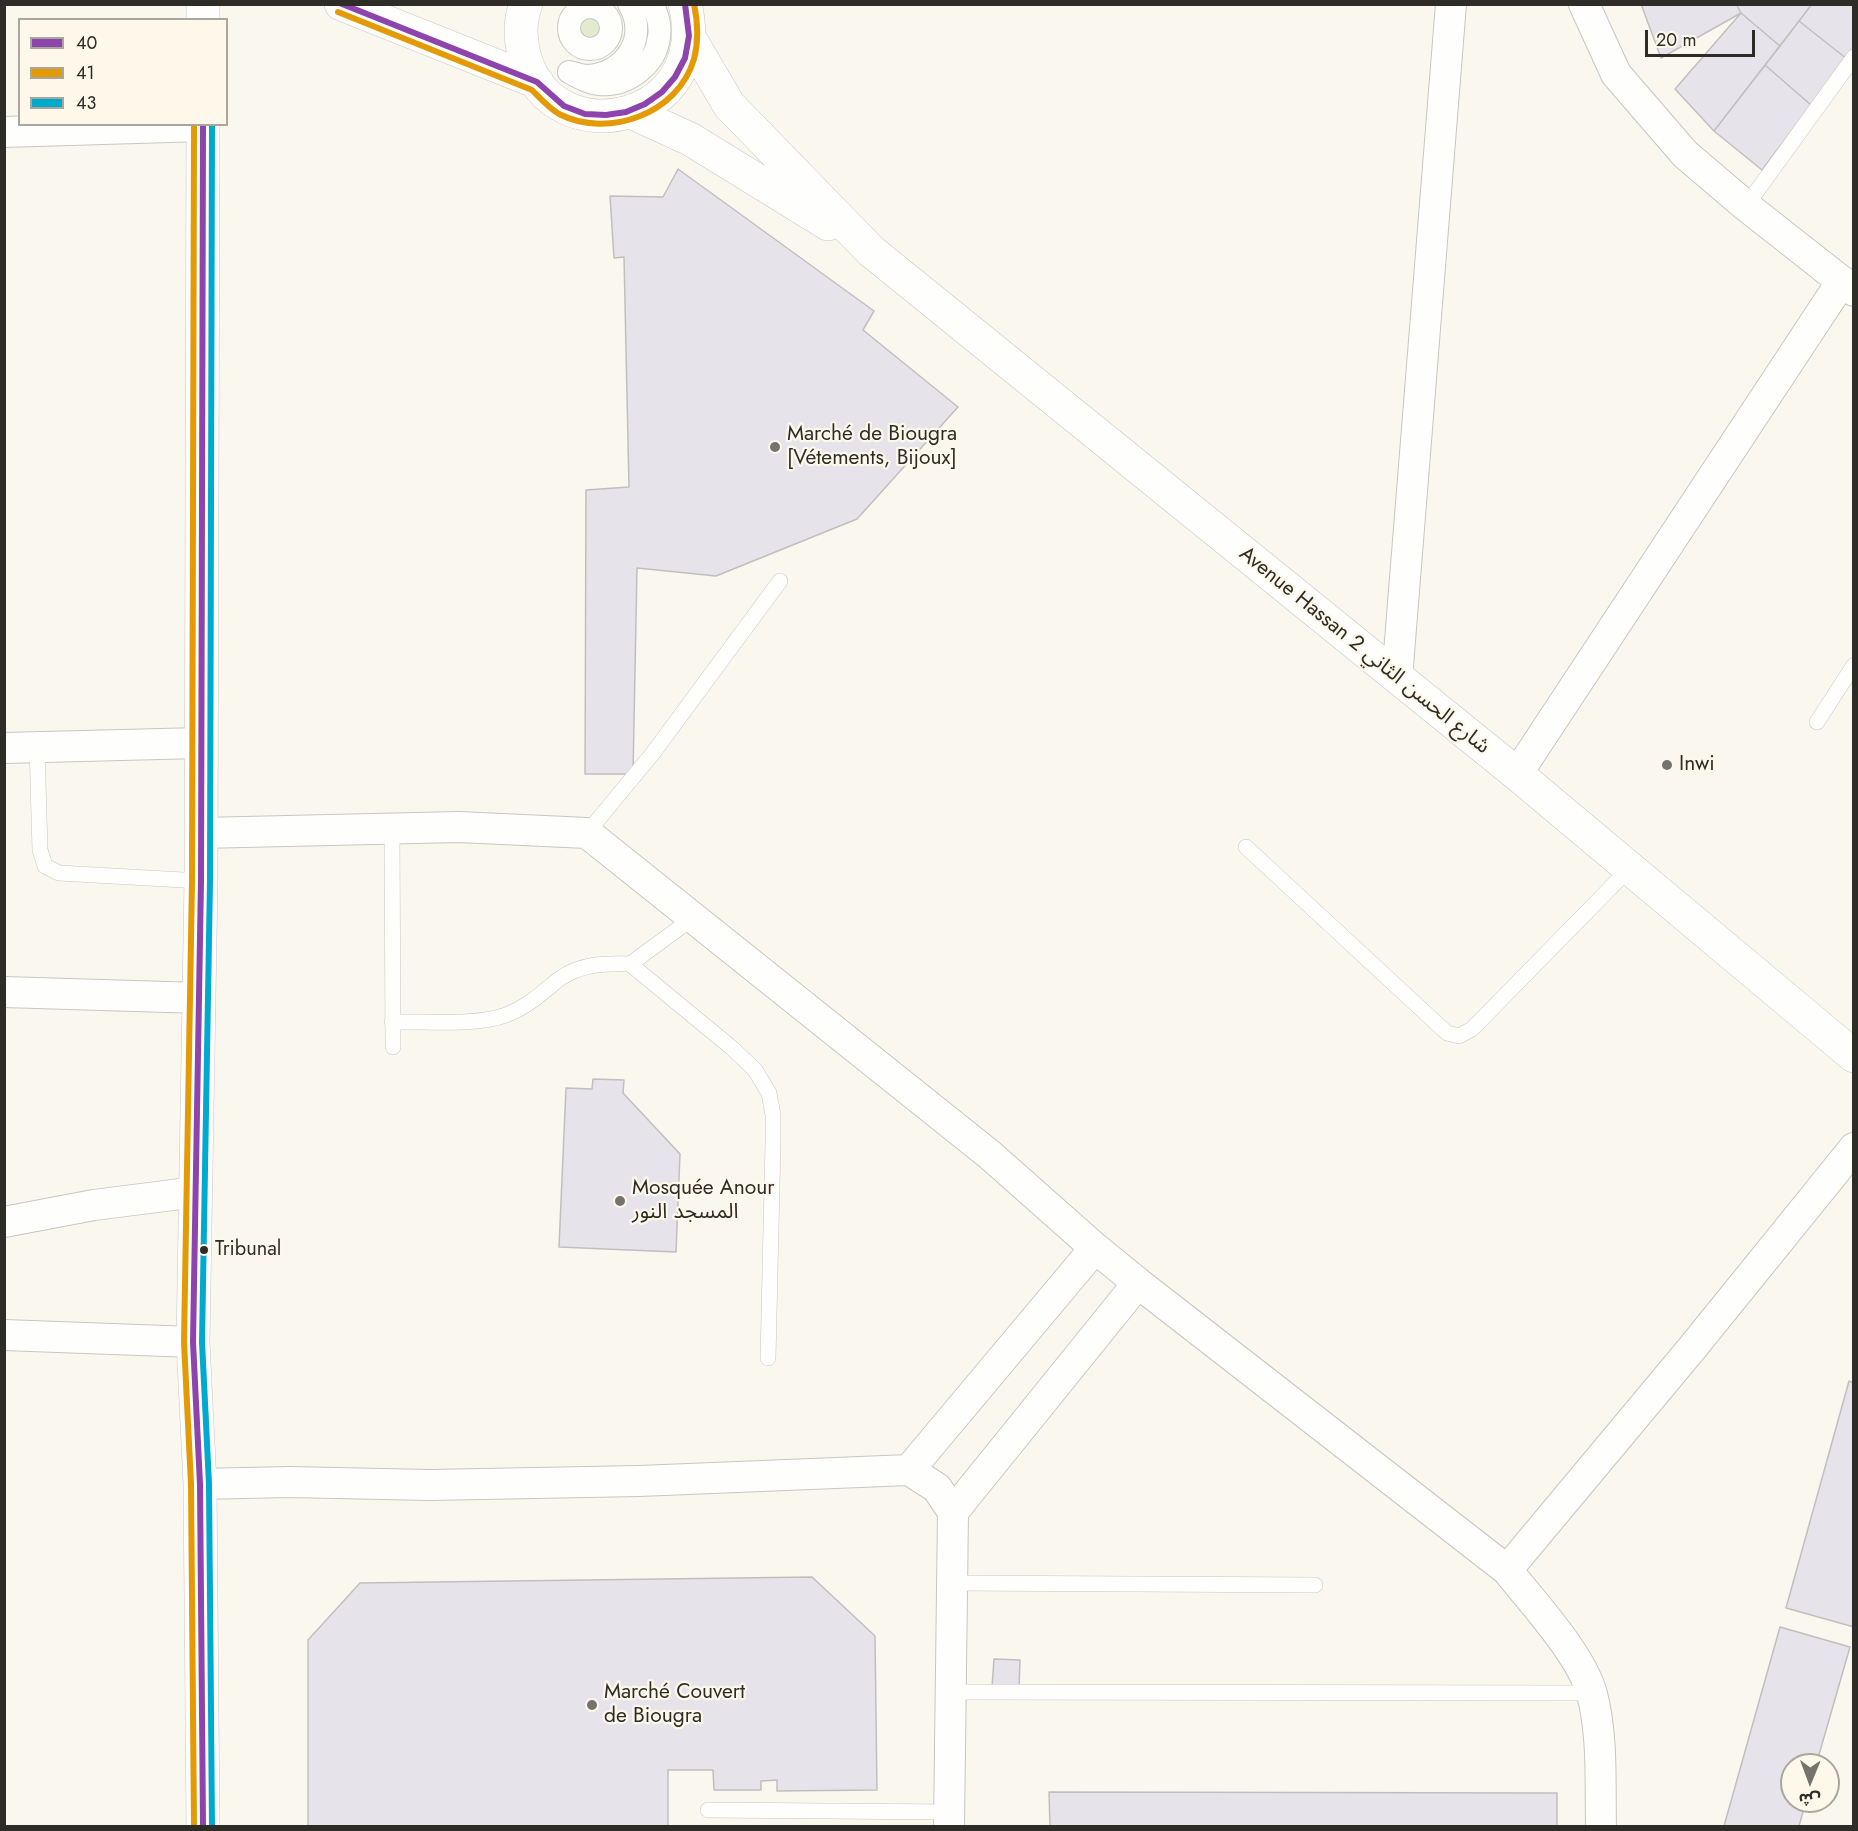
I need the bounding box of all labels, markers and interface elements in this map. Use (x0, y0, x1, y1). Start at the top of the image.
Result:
legend (18, 18, 228, 126)
scale bar (1648, 18, 1758, 56)
text: 20 m (1656, 27, 1696, 53)
text: 40 (76, 30, 97, 56)
text: 41 (76, 60, 95, 86)
text: 43 (76, 90, 96, 116)
place label: Marché de Biougra [Vétements, Bijoux] (787, 422, 957, 472)
marker: Marché de Biougra [Vétements, Bijoux] (768, 440, 782, 454)
street label: Avenue Hassan 2 شارع الحسن الثاني (1233, 542, 1495, 760)
place label: Inwi (1679, 752, 1715, 778)
marker: Inwi (1660, 758, 1674, 772)
place label: Mosquée Anour المسجد النور (632, 1176, 774, 1226)
marker: Mosquée Anour المسجد النور (613, 1194, 627, 1208)
place label: Tribunal (215, 1238, 281, 1262)
marker: Tribunal (198, 1244, 210, 1256)
place label: Marché Couvert de Biougra (604, 1680, 745, 1730)
marker: Marché Couvert de Biougra (585, 1698, 599, 1712)
north arrow (1780, 1753, 1840, 1813)
text: ش (1799, 1788, 1821, 1811)

